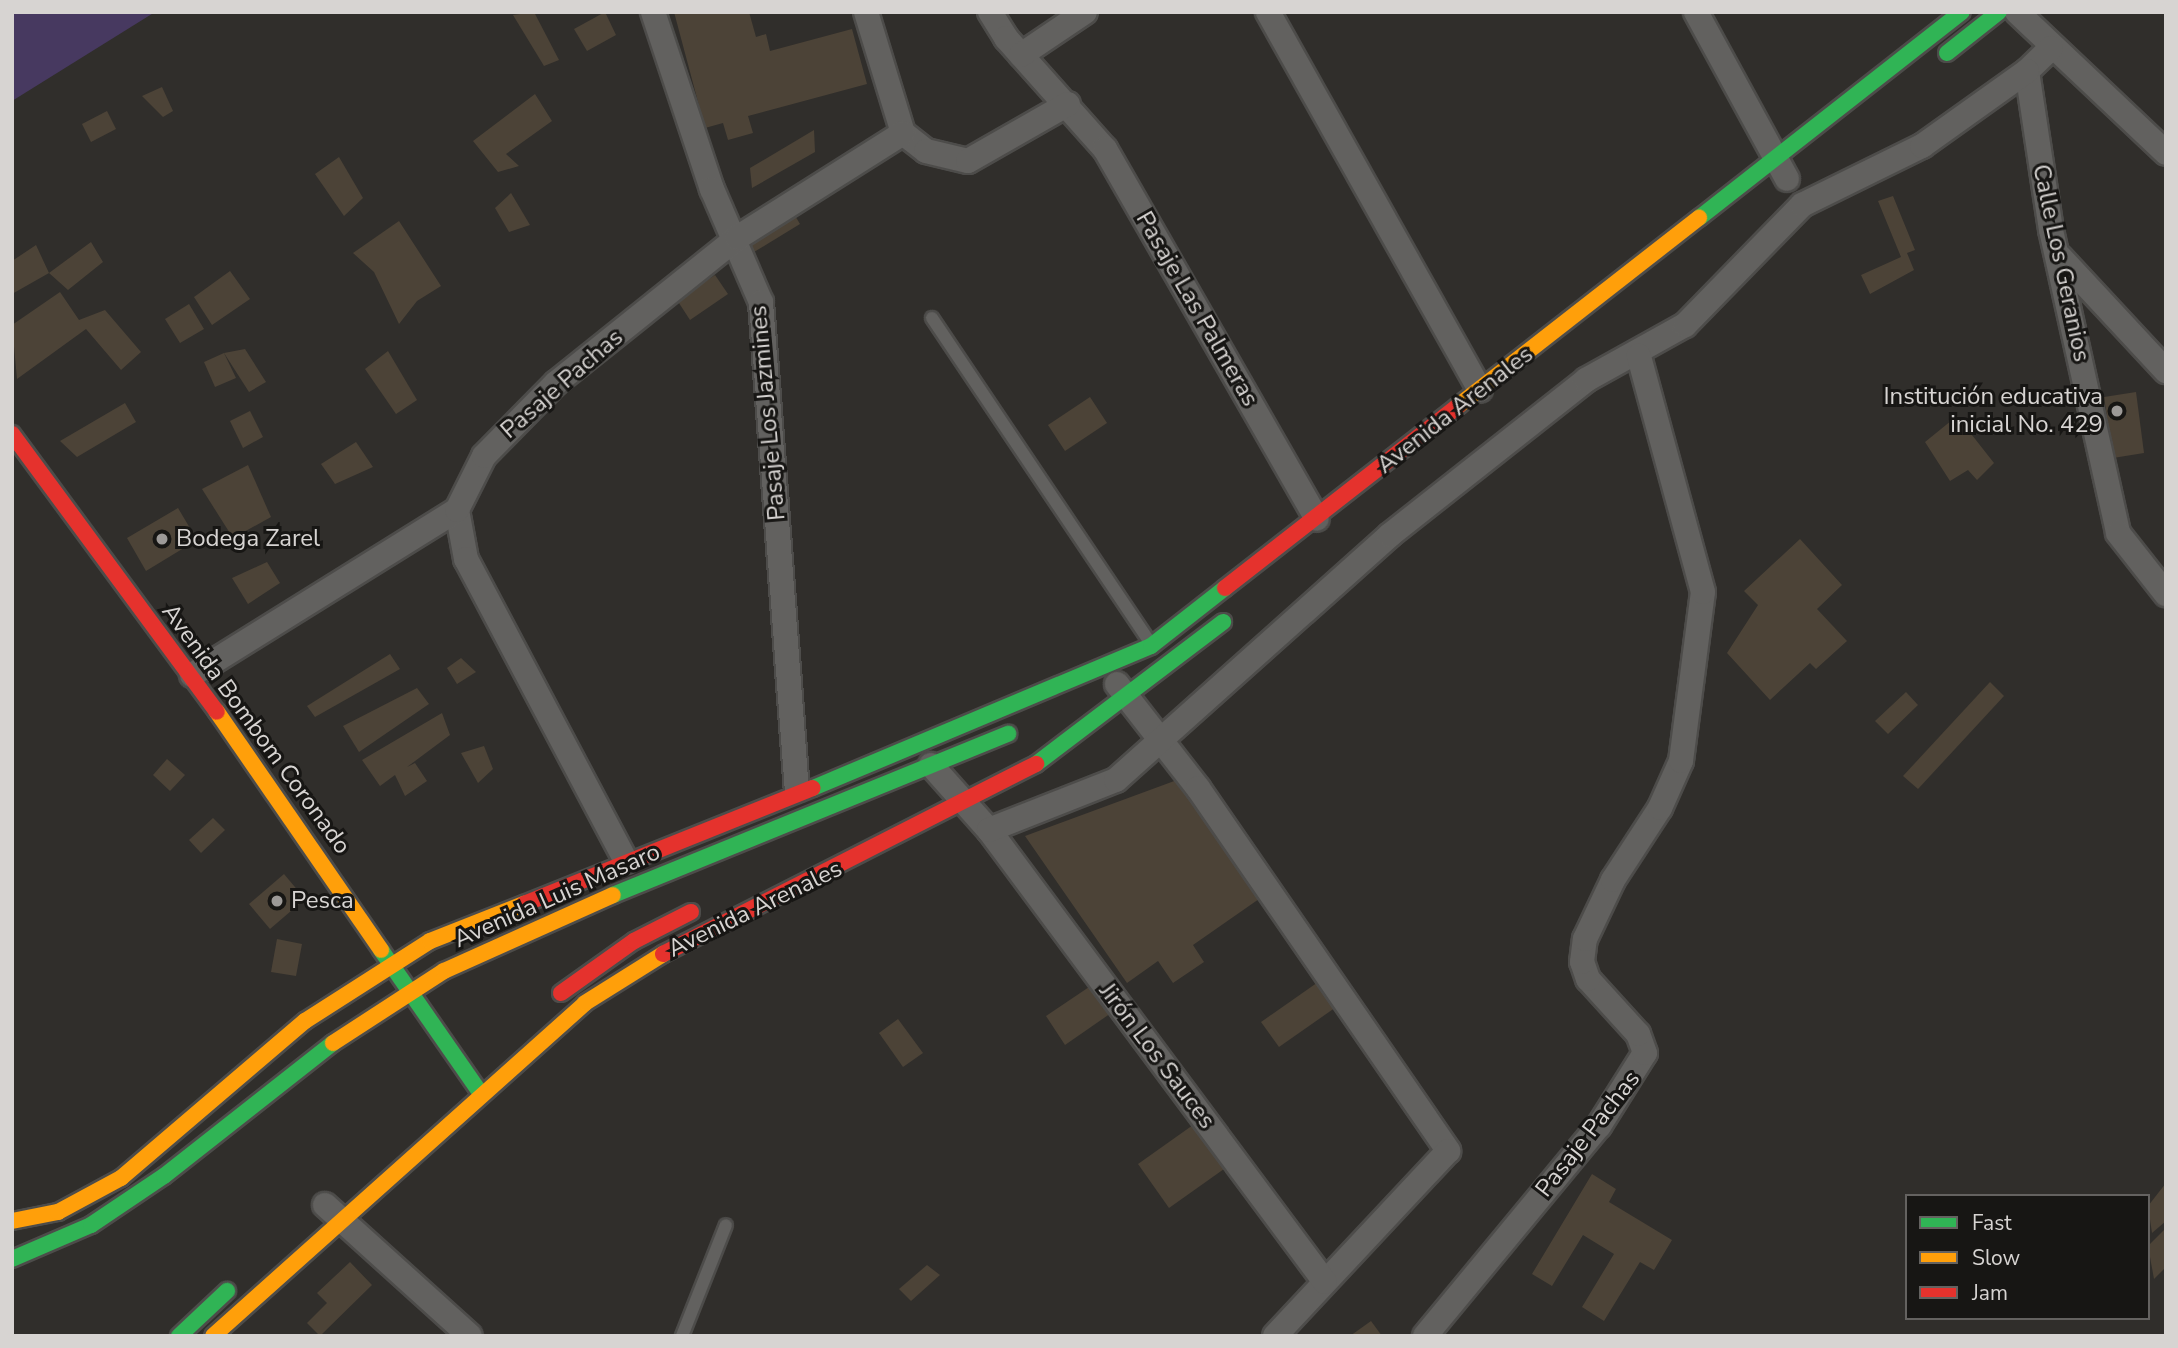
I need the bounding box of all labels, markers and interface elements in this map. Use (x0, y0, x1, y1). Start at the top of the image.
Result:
street label: Calle Los Geranios (2026, 162, 2096, 364)
street label: Pasaje Las Palmeras (1129, 206, 1265, 412)
street label: Pasaje Los Jazmines (744, 304, 792, 522)
street label: Pasaje Pachas (495, 323, 629, 445)
street label: Avenida Arenales (1371, 340, 1539, 480)
place label: Institución educativa inicial No. 429 (1883, 383, 2103, 439)
marker: Institución educativa inicial No. 429 (2109, 403, 2125, 419)
place label: Bodega Zarel (176, 525, 320, 553)
marker: Bodega Zarel (154, 531, 170, 547)
street label: Avenida Bombom Coronado (156, 598, 356, 860)
street label: Avenida Luis Masaro (449, 838, 665, 954)
street label: Avenida Arenales (663, 854, 847, 964)
place label: Pesca (291, 887, 354, 915)
marker: Pesca (269, 893, 285, 909)
street label: Jirón Los Sauces (1093, 977, 1221, 1135)
street label: Pasaje Pachas (1530, 1065, 1646, 1203)
legend (1905, 1194, 2150, 1320)
text: Fast (1972, 1209, 2012, 1237)
text: Slow (1972, 1244, 2020, 1272)
text: Jam (1972, 1279, 2008, 1307)

